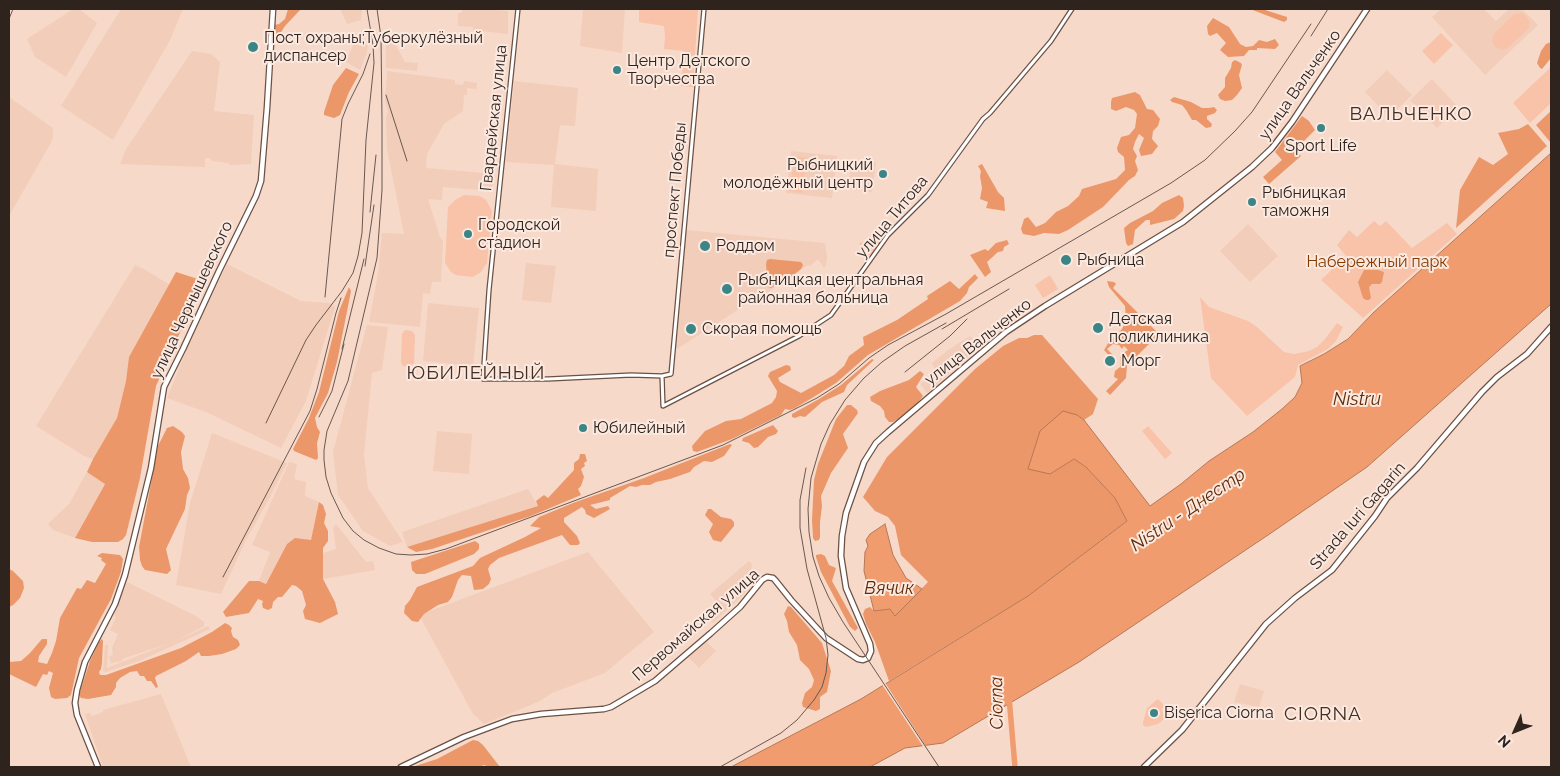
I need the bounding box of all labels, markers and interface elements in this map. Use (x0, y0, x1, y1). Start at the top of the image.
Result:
street label: улица Вальченко (1255, 26, 1345, 144)
place label: Пост охраны;Туберкулёзный диспансер (264, 28, 483, 66)
marker: Пост охраны;Туберкулёзный диспансер (246, 40, 260, 54)
street label: Гвардейская улица (477, 44, 511, 192)
place label: Центр Детского Творчества (627, 51, 750, 89)
marker: Центр Детского Творчества (611, 64, 623, 76)
district label: ВАЛЬЧЕНКО (1348, 103, 1474, 125)
street label: проспект Победы (660, 121, 690, 259)
marker: Sport Life (1315, 122, 1327, 134)
place label: Sport Life (1285, 136, 1357, 156)
place label: Рыбницкий молодёжный центр (723, 155, 873, 193)
marker: Рыбницкий молодёжный центр (877, 168, 889, 180)
street label: улица Титова (852, 172, 932, 262)
place label: Рыбницкая таможня (1262, 183, 1346, 221)
marker: Рыбницкая таможня (1246, 196, 1258, 208)
place label: Городской стадион (478, 215, 560, 253)
street label: улица Чернышевского (147, 218, 237, 382)
marker: Городской стадион (462, 228, 474, 240)
place label: Роддом (716, 236, 775, 256)
marker: Роддом (698, 239, 712, 253)
place label: Рыбница (1077, 250, 1144, 270)
park label: Набережный парк (1306, 252, 1448, 272)
marker: Рыбница (1059, 253, 1073, 267)
place label: Рыбницкая центральная районная больница (738, 270, 923, 308)
marker: Рыбницкая центральная районная больница (720, 282, 734, 296)
street label: улица Вальченко (921, 294, 1035, 390)
place label: Детская поликлиника (1109, 309, 1209, 347)
place label: Скорая помощь (702, 319, 822, 339)
marker: Детская поликлиника (1091, 321, 1105, 335)
marker: Скорая помощь (684, 322, 698, 336)
place label: Морг (1121, 351, 1161, 371)
marker: Морг (1103, 354, 1117, 368)
district label: ЮБИЛЕЙНЫЙ (405, 362, 547, 384)
water label: Nistru (1333, 389, 1381, 411)
place label: Юбилейный (593, 418, 686, 438)
marker: Юбилейный (577, 422, 589, 434)
street label: Strada Iuri Gagarin (1306, 458, 1410, 574)
water label: Nistru - Днестр (1126, 464, 1250, 556)
street label: Первомайская улица (629, 565, 763, 685)
water label: Вячик (864, 578, 914, 600)
water label: Ciorna (986, 676, 1008, 730)
place label: Biserica Ciorna (1164, 703, 1274, 723)
district label: CIORNA (1283, 703, 1363, 725)
north arrow (1490, 706, 1540, 756)
marker: Biserica Ciorna (1148, 707, 1160, 719)
text: N (1495, 732, 1514, 751)

